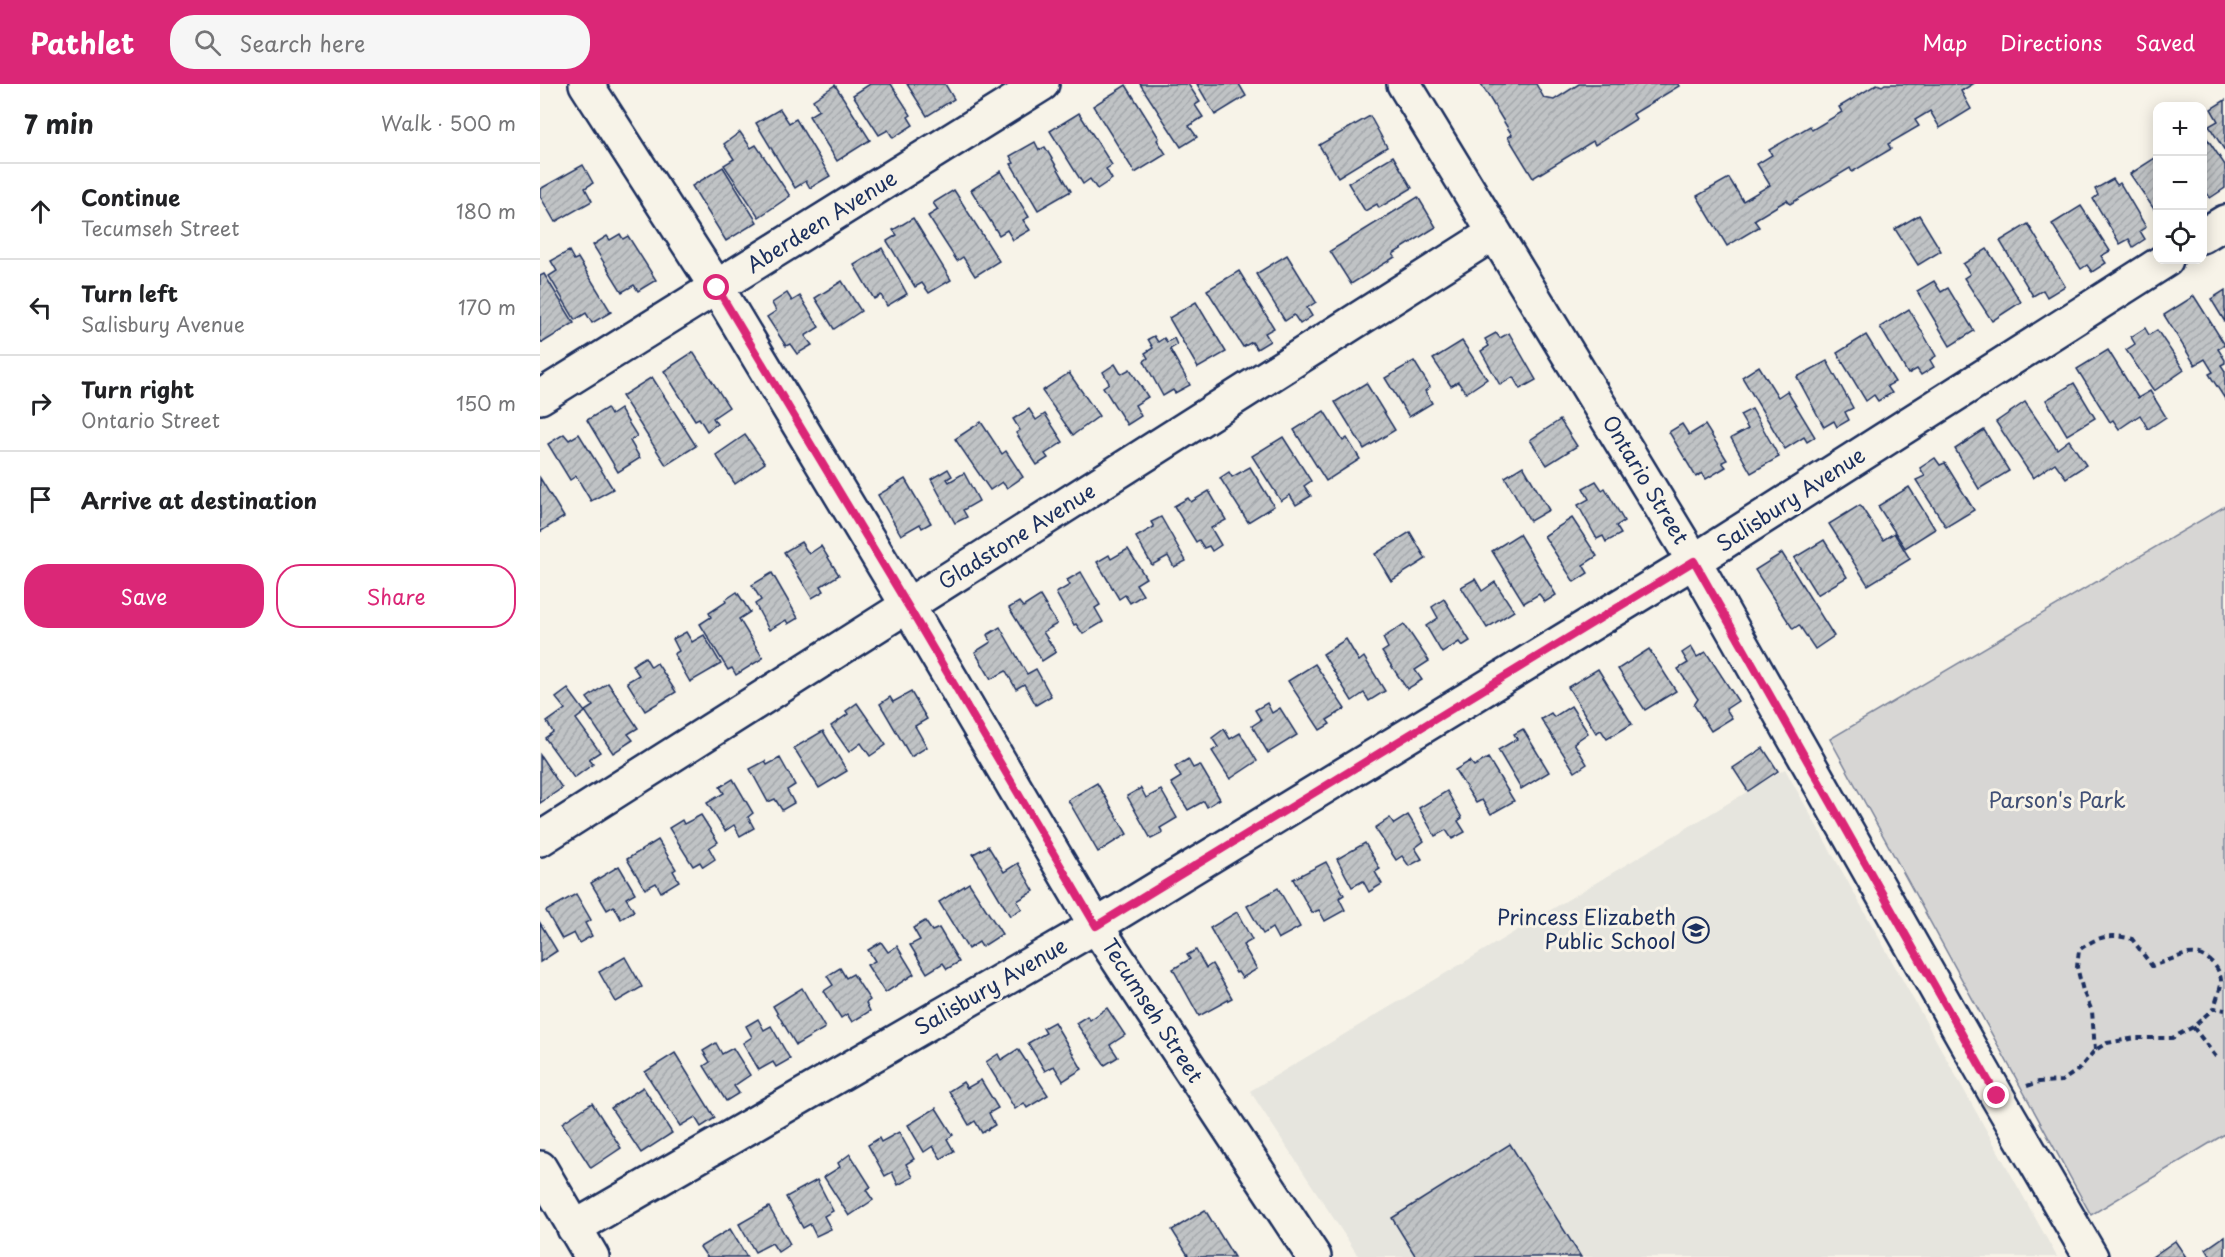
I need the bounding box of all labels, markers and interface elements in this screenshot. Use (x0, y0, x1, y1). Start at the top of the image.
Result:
search box (170, 15, 590, 69)
text: Pathlet (30, 21, 134, 64)
icon: search (191, 26, 224, 59)
text: Search here (239, 26, 365, 59)
text: Map (1922, 26, 1967, 58)
text: Directions (2000, 26, 2102, 58)
text: Saved (2135, 26, 2195, 58)
map controls (2153, 102, 2207, 264)
button: + (2153, 102, 2207, 156)
text: 7 min (24, 104, 94, 143)
text: Walk · 500 m (381, 108, 516, 138)
button: − (2153, 156, 2207, 210)
street label: Aberdeen Avenue (739, 161, 903, 280)
text: Continue (81, 180, 180, 213)
icon: ahead (24, 195, 57, 228)
text: 180 m (456, 196, 516, 226)
button: locate (2153, 210, 2207, 264)
text: Tecumseh Street (81, 213, 239, 243)
route start (703, 274, 729, 300)
text: Turn left (81, 276, 178, 309)
icon: left (24, 291, 57, 324)
text: 170 m (458, 292, 516, 322)
text: Salisbury Avenue (81, 309, 245, 339)
text: Turn right (81, 372, 194, 405)
icon: right (24, 387, 57, 420)
text: 150 m (456, 388, 516, 418)
text: Ontario Street (81, 405, 220, 435)
street label: Ontario Street (1595, 408, 1698, 550)
street label: Salisbury Avenue (1709, 438, 1871, 559)
street label: Gladstone Avenue (931, 474, 1101, 597)
icon: arrive (24, 483, 57, 516)
text: Arrive at destination (81, 483, 317, 516)
button: Save (24, 564, 264, 628)
button: Share (276, 564, 516, 628)
park label: Parson's Park (1988, 783, 2126, 815)
place label: Princess Elizabeth Public School (1497, 900, 1676, 956)
school or university icon: Princess Elizabeth Public School (1681, 915, 1711, 945)
street label: Salisbury Avenue (908, 928, 1072, 1042)
street label: Tecumseh Street (1095, 931, 1212, 1088)
route end (1983, 1082, 2009, 1108)

